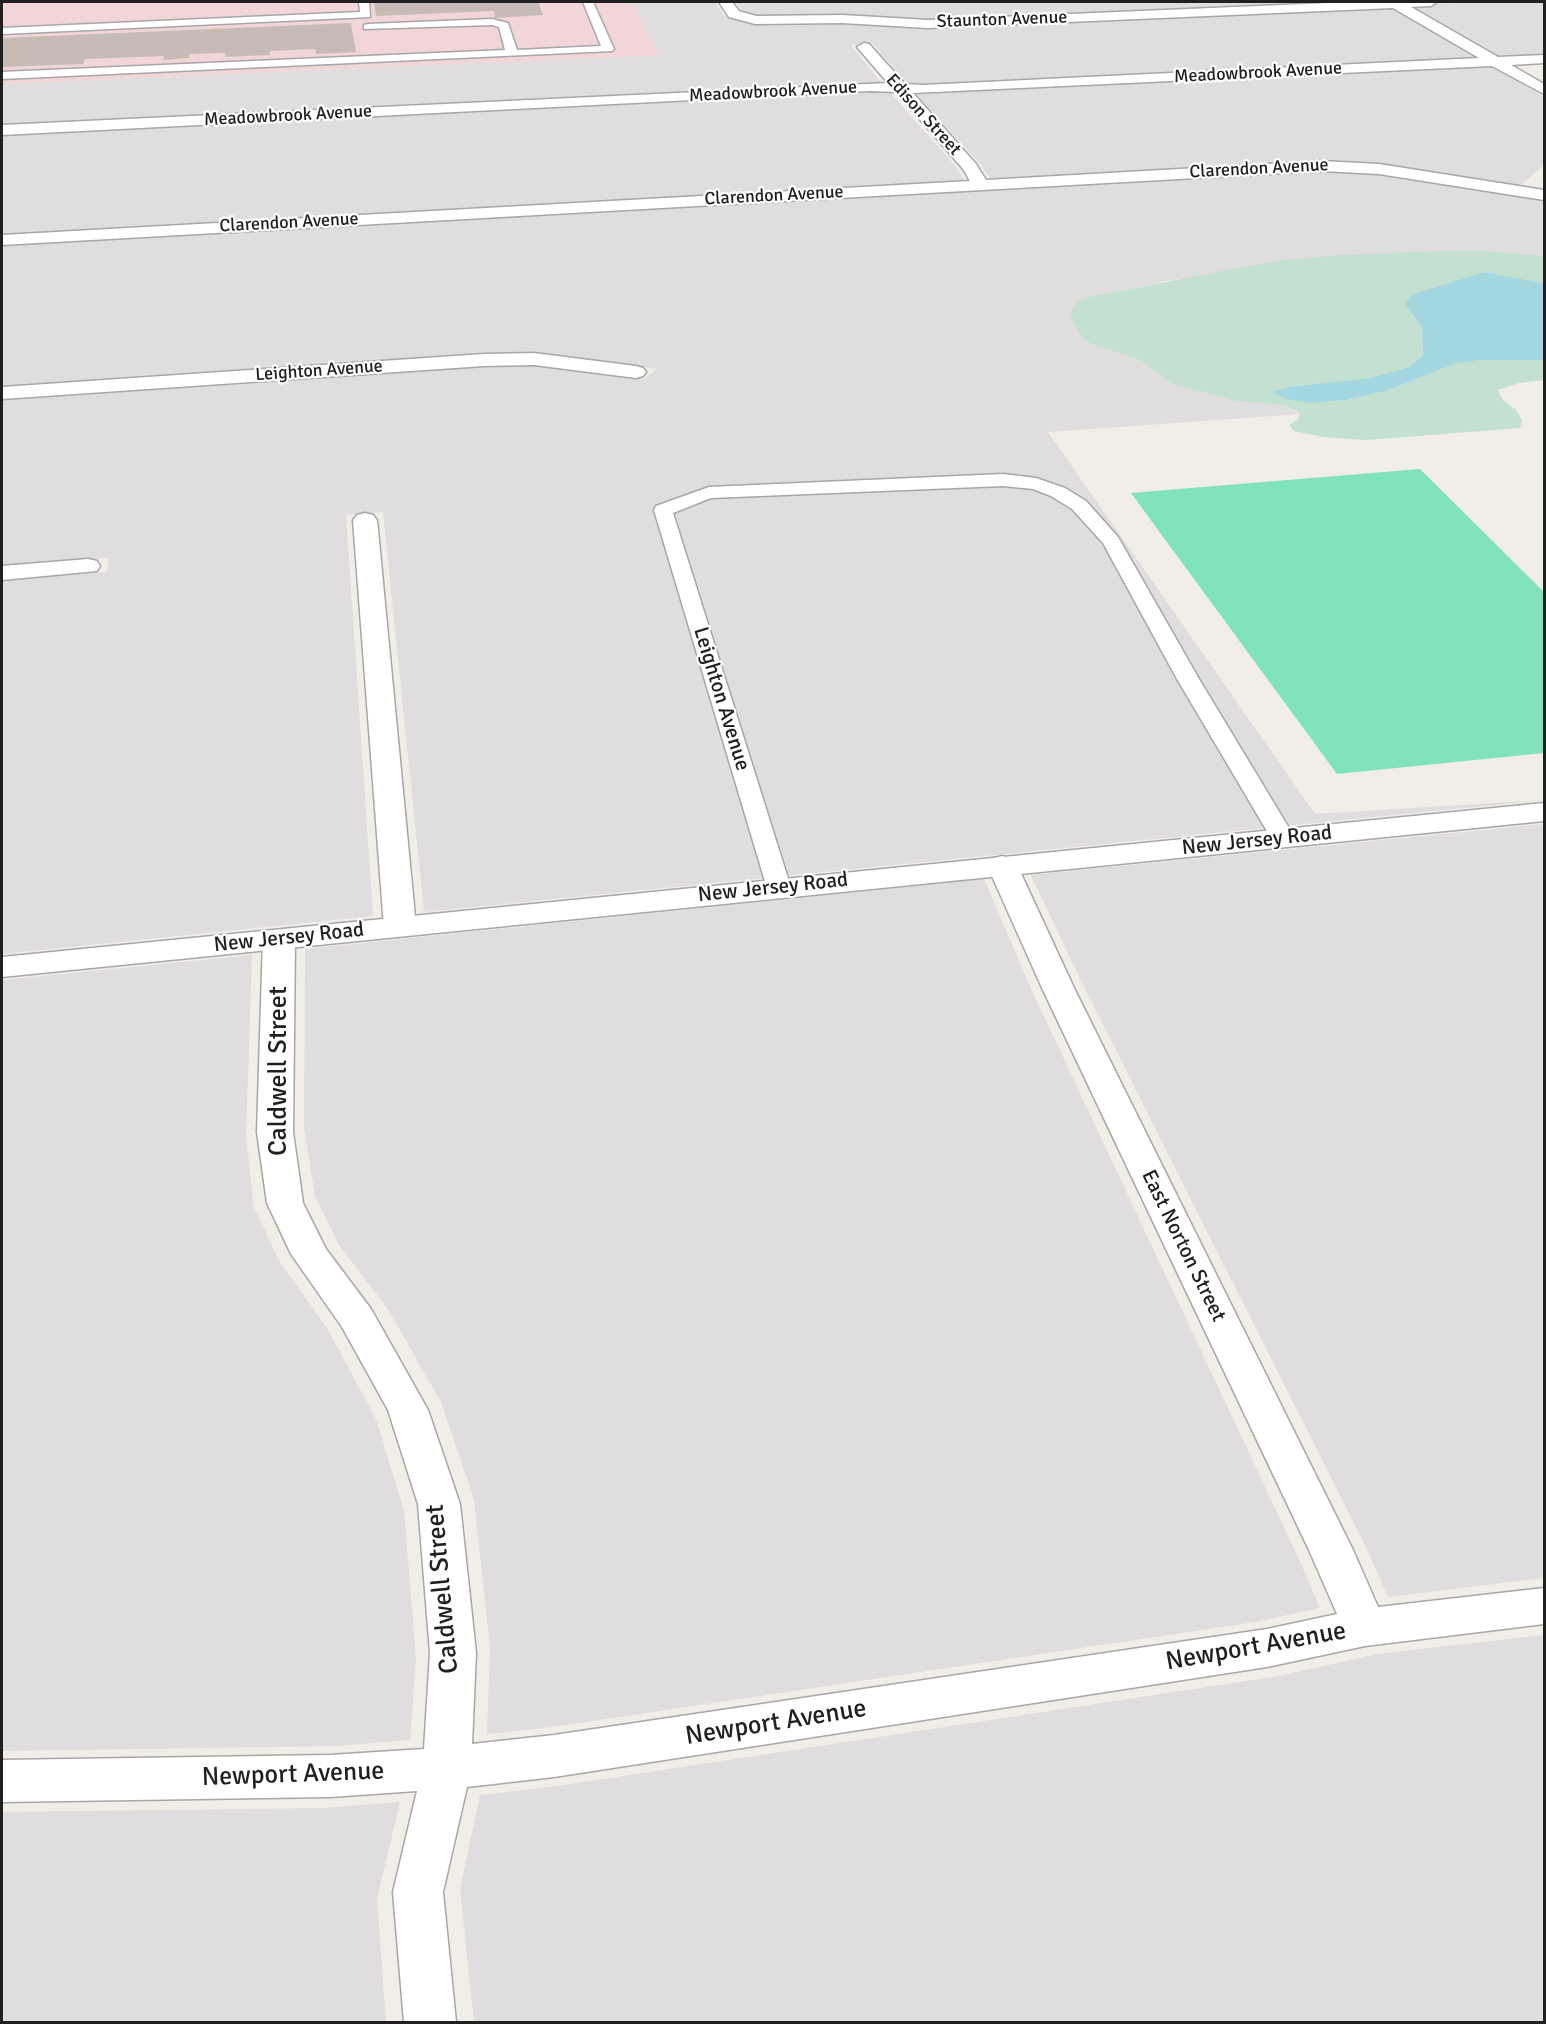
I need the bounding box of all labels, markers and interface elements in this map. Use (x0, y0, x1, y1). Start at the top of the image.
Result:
street label: Staunton Avenue (936, 7, 1068, 33)
street label: Meadowbrook Avenue (1173, 58, 1343, 88)
street label: Edison Street (881, 70, 965, 160)
street label: Meadowbrook Avenue (688, 77, 858, 107)
street label: Meadowbrook Avenue (203, 101, 373, 131)
street label: Clarendon Avenue (1189, 155, 1329, 183)
street label: Clarendon Avenue (704, 182, 844, 210)
street label: Clarendon Avenue (219, 209, 359, 237)
street label: Leighton Avenue (255, 356, 383, 386)
street label: Leighton Avenue (687, 624, 755, 774)
street label: New Jersey Road (1181, 821, 1333, 861)
street label: New Jersey Road (697, 868, 849, 908)
street label: New Jersey Road (213, 918, 365, 958)
street label: Caldwell Street (263, 986, 295, 1156)
street label: East Norton Street (1135, 1166, 1231, 1326)
street label: Caldwell Street (420, 1503, 466, 1675)
street label: Newport Avenue (1163, 1616, 1349, 1678)
street label: Newport Avenue (683, 1693, 869, 1753)
street label: Newport Avenue (201, 1756, 385, 1794)

